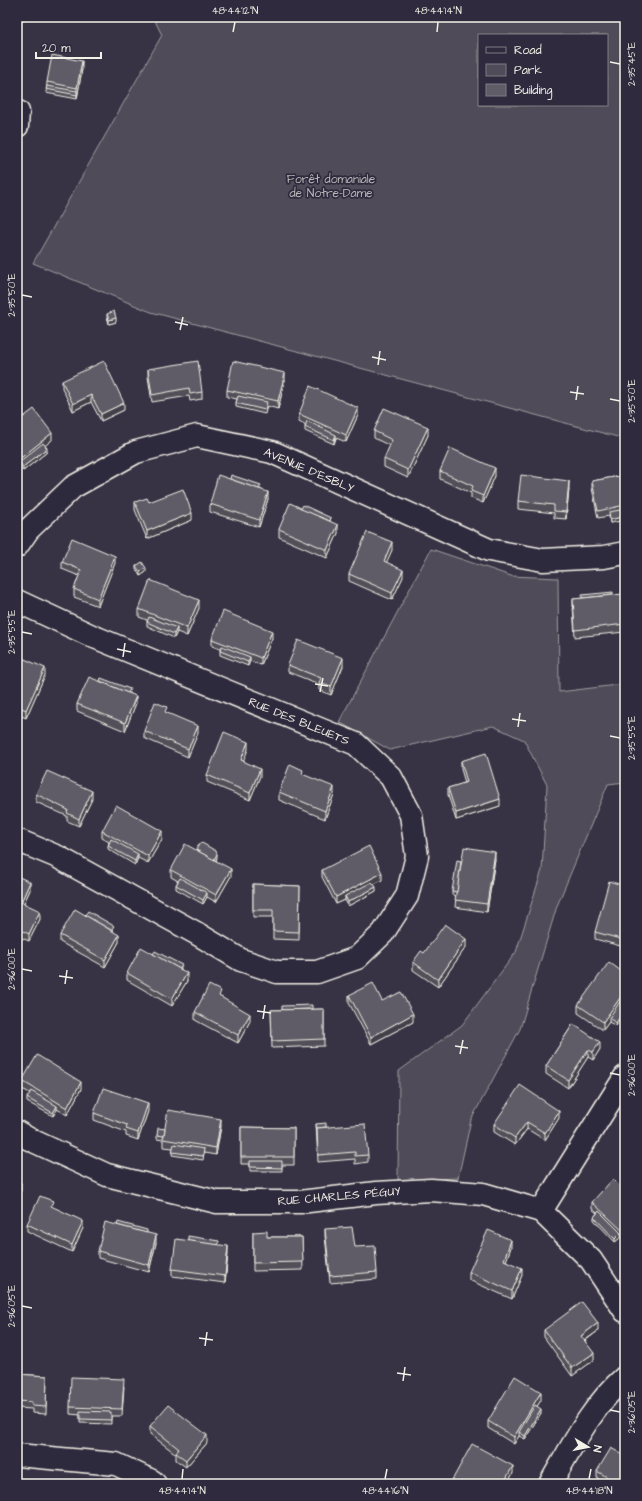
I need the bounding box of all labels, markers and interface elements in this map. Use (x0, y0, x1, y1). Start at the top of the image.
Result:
text: 48°44'12"N (212, 4, 258, 18)
text: 48°44'14"N (414, 4, 462, 18)
scale bar (36, 34, 101, 60)
legend (478, 34, 608, 106)
text: 20 m (42, 40, 71, 57)
text: Road (514, 42, 542, 59)
text: 2°35'45"E (625, 42, 639, 86)
text: Park (514, 62, 542, 79)
text: Building (514, 82, 552, 100)
park label: Forêt domaniale de Notre-Dame (287, 171, 376, 202)
text: 2°35'50"E (5, 273, 19, 317)
text: 2°35'50"E (625, 379, 639, 423)
street label: AVENUE D'ESBLY (261, 444, 357, 497)
text: 2°35'55"E (5, 610, 19, 654)
street label: RUE DES BLEUETS (246, 693, 352, 750)
text: 2°35'55"E (625, 716, 639, 760)
text: 2°36'00"E (5, 948, 19, 990)
text: 2°36'00"E (625, 1054, 639, 1096)
street label: RUE CHARLES PÉGUY (277, 1183, 402, 1210)
text: 2°36'05"E (5, 1285, 19, 1327)
text: 2°36'05"E (625, 1391, 639, 1433)
north arrow (568, 1427, 608, 1467)
text: N (589, 1444, 605, 1453)
text: 48°44'14"N (158, 1484, 206, 1498)
text: 48°44'16"N (362, 1484, 408, 1498)
text: 48°44'18"N (565, 1484, 613, 1498)

